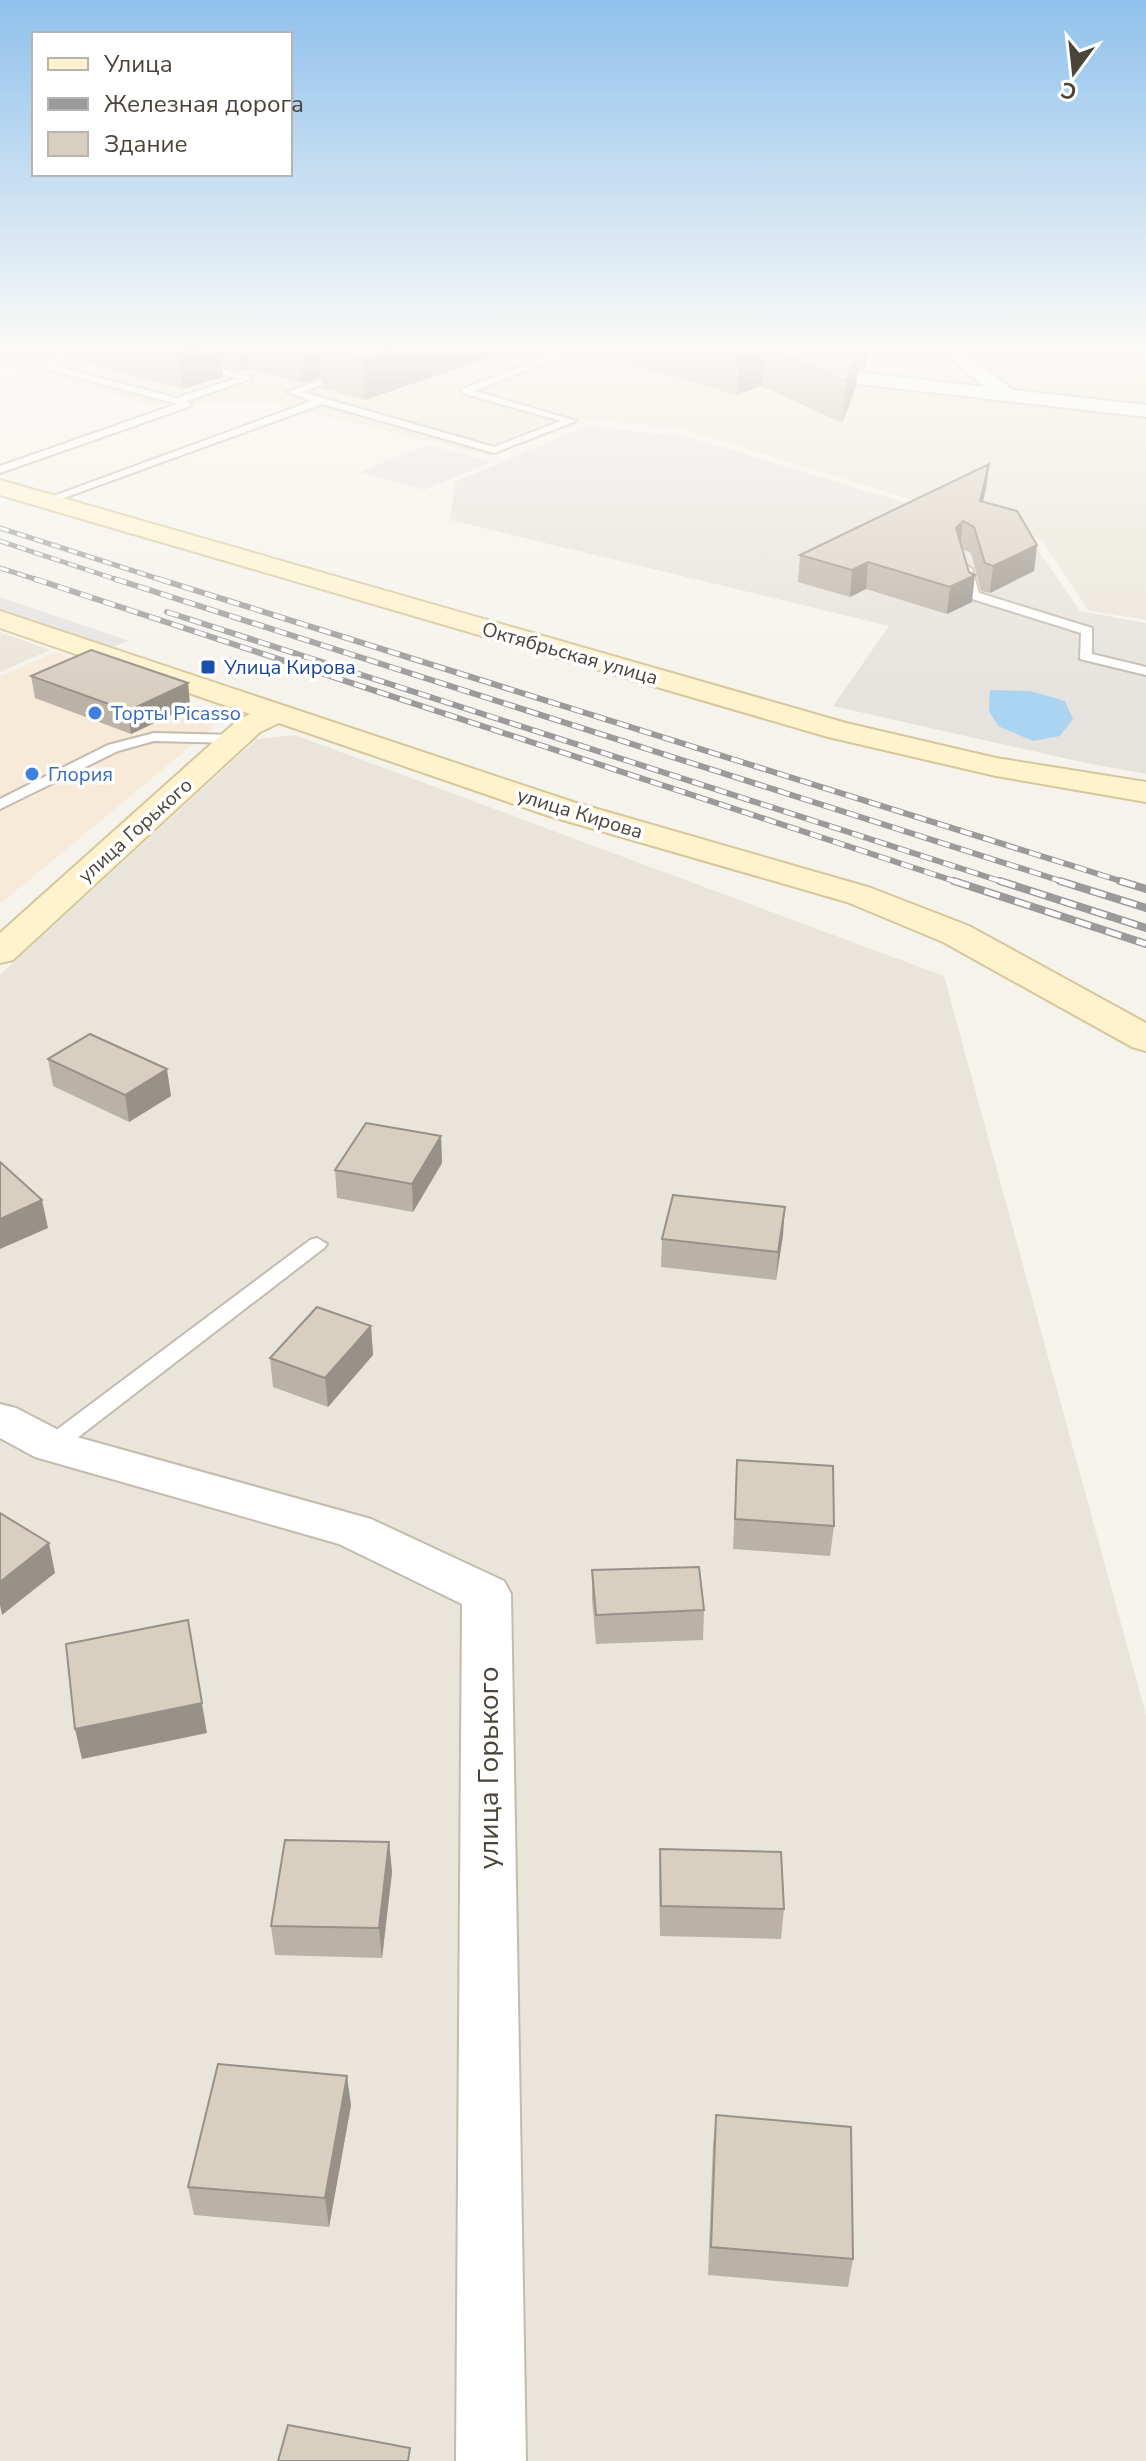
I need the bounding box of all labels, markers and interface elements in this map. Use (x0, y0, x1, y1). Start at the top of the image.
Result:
legend (32, 32, 292, 176)
north arrow (1034, 32, 1114, 112)
text: Улица (103, 48, 173, 80)
text: С (1058, 74, 1080, 107)
text: Железная дорога (104, 88, 304, 120)
text: Здание (104, 128, 188, 160)
street label: Октябрьская улица (479, 615, 661, 692)
place label: Улица Кирова (223, 654, 356, 681)
marker: Улица Кирова (199, 658, 217, 676)
place label: Торты Picasso (111, 700, 241, 727)
marker: Торты Picasso (86, 704, 104, 722)
place label: Глория (48, 761, 113, 788)
marker: Глория (23, 765, 41, 783)
street label: улица Горького (72, 772, 198, 889)
street label: улица Кирова (514, 782, 646, 845)
street label: улица Горького (470, 1666, 508, 1870)

